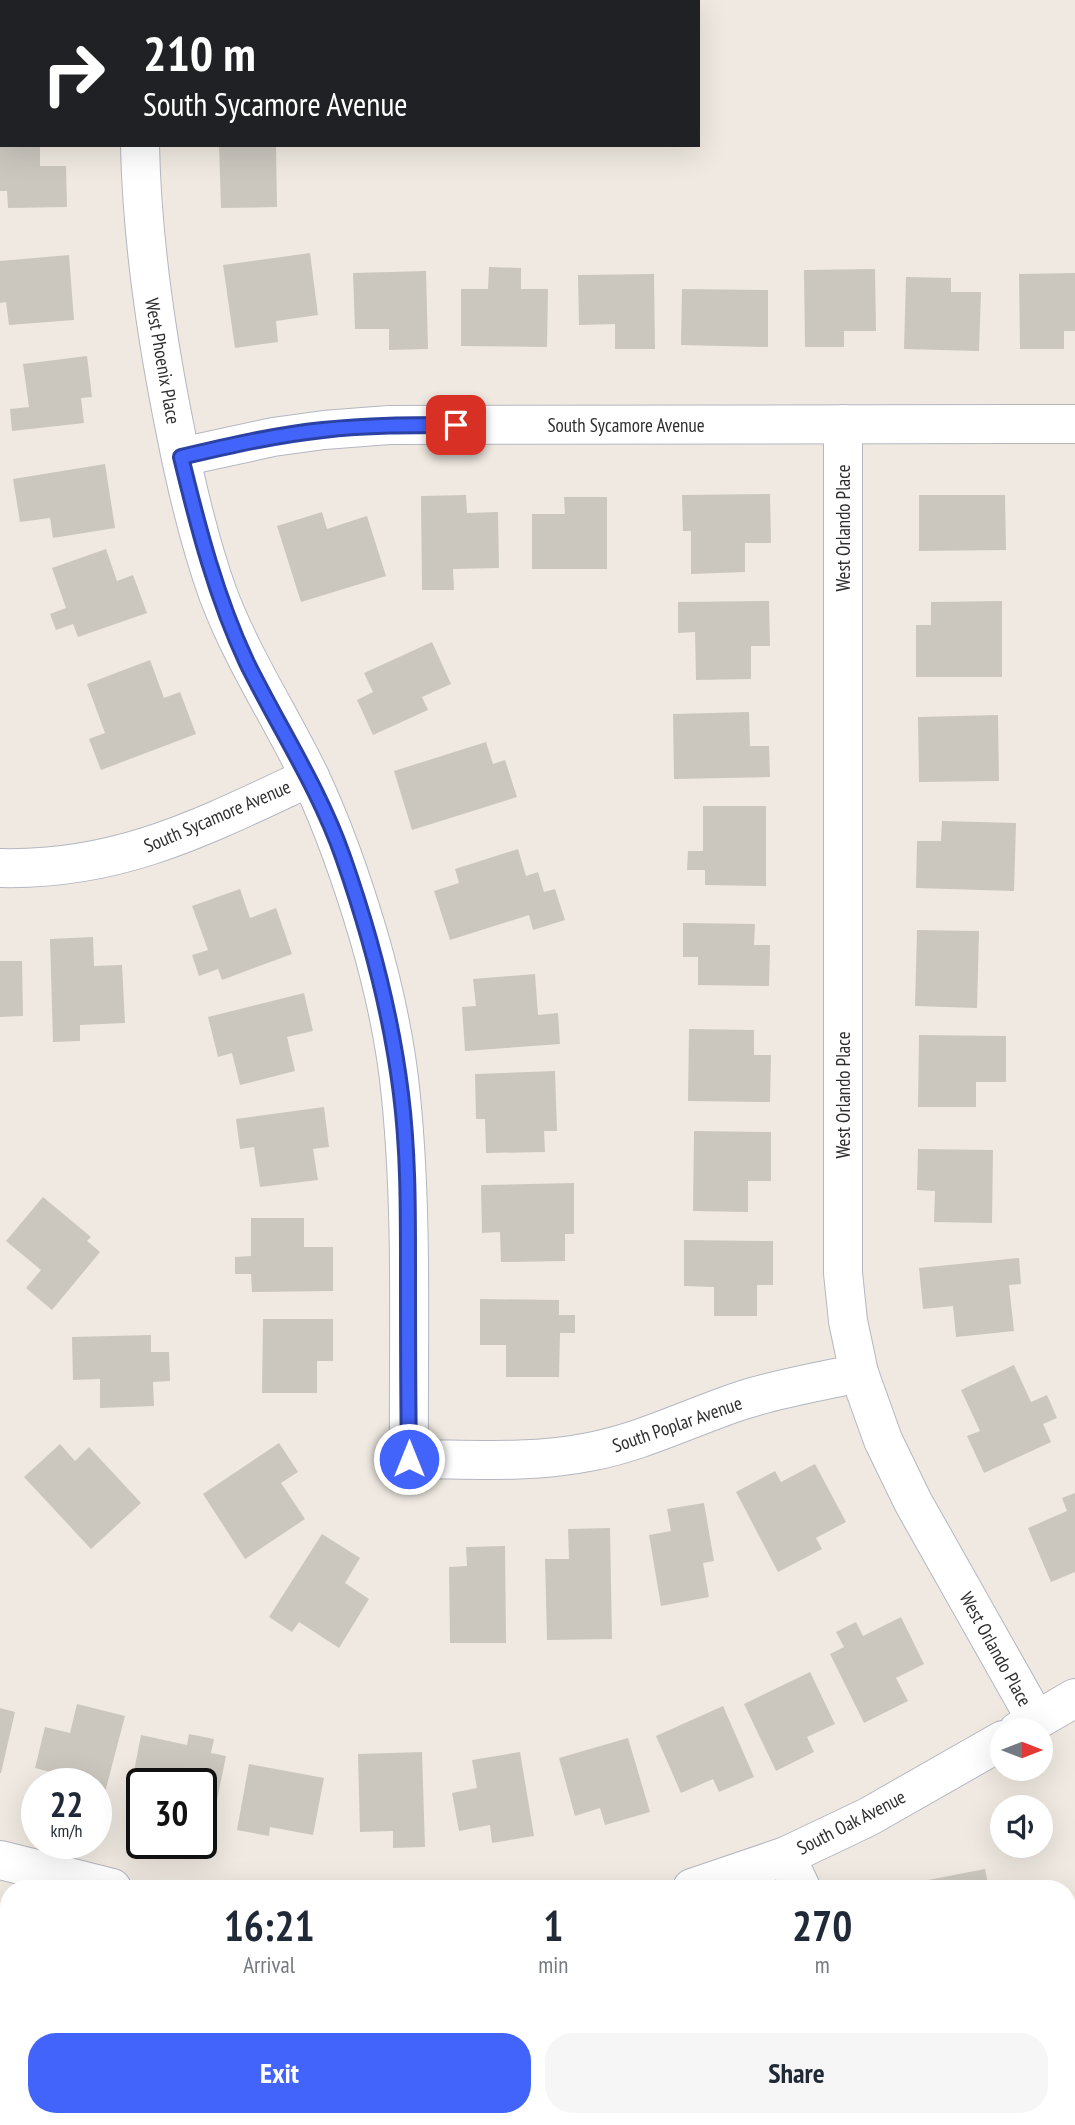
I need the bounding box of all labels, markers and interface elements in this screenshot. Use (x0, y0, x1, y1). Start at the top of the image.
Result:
text: 210 m (143, 21, 256, 85)
icon: right (28, 28, 119, 119)
text: South Sycamore Avenue (143, 83, 407, 125)
street label: West Phoenix Place (140, 296, 186, 426)
pin (426, 395, 486, 455)
icon: arrive (437, 406, 475, 444)
street label: South Sycamore Avenue (547, 413, 705, 437)
street label: West Orlando Place (831, 464, 855, 591)
street label: South Sycamore Avenue (140, 774, 294, 858)
street label: West Orlando Place (831, 1031, 855, 1158)
street label: South Poplar Avenue (609, 1391, 745, 1457)
position arrow (372, 1422, 446, 1496)
street label: West Orlando Place (955, 1588, 1037, 1710)
north arrow (990, 1718, 1054, 1782)
map controls (990, 1718, 1053, 1858)
speed limit sign: 30 (126, 1768, 217, 1859)
text: 22 (50, 1781, 83, 1827)
street label: South Oak Avenue (793, 1784, 909, 1860)
button: sound (990, 1795, 1053, 1858)
text: km/h (51, 1819, 82, 1842)
text: 16:21 (224, 1898, 315, 1953)
text: 1 (543, 1898, 563, 1953)
text: 270 (792, 1898, 852, 1953)
text: Arrival (243, 1950, 295, 1979)
text: min (538, 1950, 568, 1979)
text: m (815, 1950, 830, 1979)
button: Exit (28, 2033, 531, 2113)
button: Share (545, 2033, 1048, 2113)

